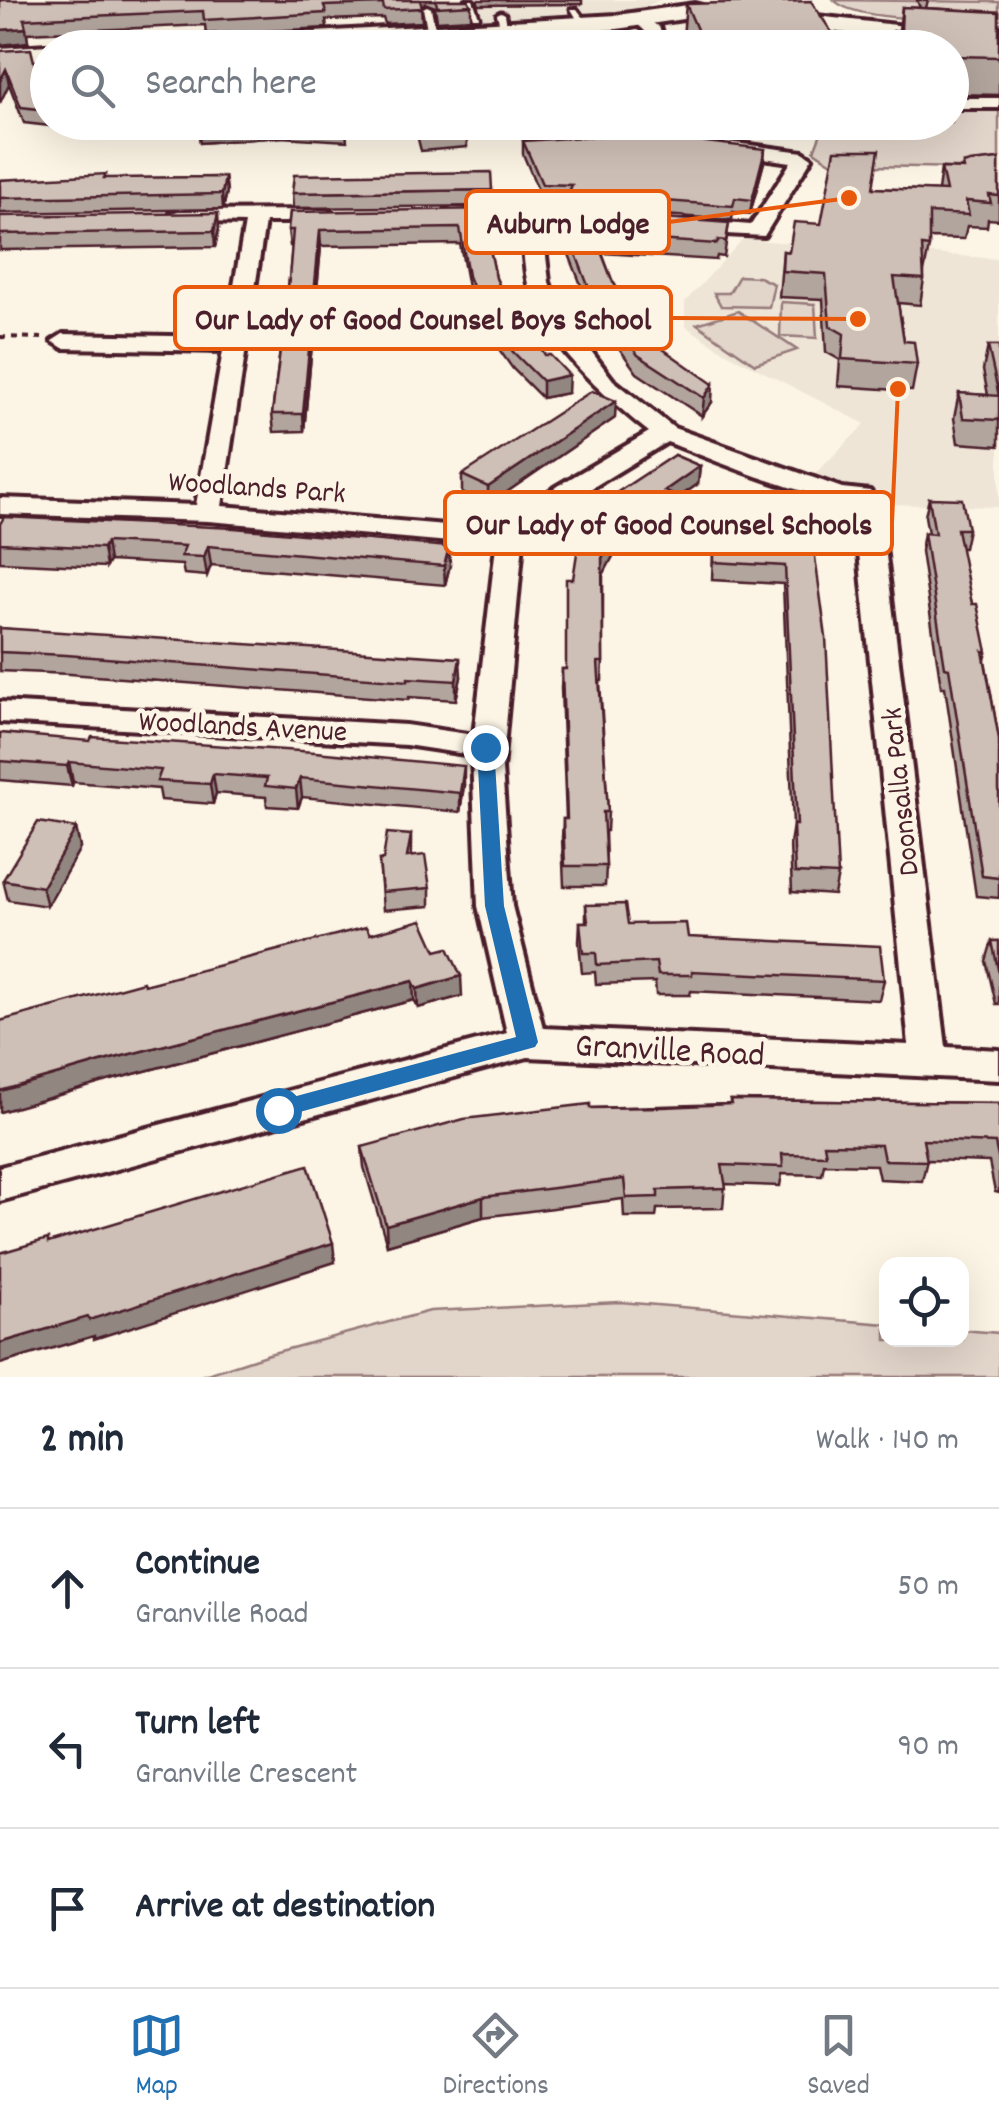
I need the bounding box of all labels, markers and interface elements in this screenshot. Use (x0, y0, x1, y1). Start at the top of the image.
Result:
search box (30, 30, 969, 140)
icon: search (65, 58, 120, 113)
text: Search here (145, 58, 317, 113)
callout: Auburn Lodge (466, 191, 669, 253)
text: Auburn Lodge (486, 204, 650, 250)
callout: Our Lady of Good Counsel Boys School (175, 287, 671, 349)
text: Our Lady of Good Counsel Boys School (195, 300, 652, 346)
street label: Woodlands Park (167, 463, 347, 518)
callout: Our Lady of Good Counsel Schools (445, 492, 892, 554)
text: Our Lady of Good Counsel Schools (466, 505, 872, 551)
street label: Woodlands Avenue (137, 703, 348, 756)
street label: Doonsalla Park (873, 705, 934, 878)
route end (463, 725, 509, 771)
street label: Granville Road (574, 1023, 766, 1083)
route start (256, 1088, 302, 1134)
map controls (879, 1257, 969, 1347)
button: locate (879, 1257, 969, 1347)
text: 2 min (40, 1412, 124, 1472)
text: Walk · 140 m (816, 1419, 959, 1465)
text: Continue (135, 1538, 260, 1593)
icon: ahead (40, 1561, 95, 1616)
text: 50 m (897, 1565, 959, 1611)
text: Granville Road (135, 1593, 309, 1639)
text: Turn left (135, 1698, 260, 1753)
icon: left (40, 1721, 95, 1776)
text: 90 m (898, 1725, 959, 1771)
text: Granville Crescent (135, 1753, 357, 1799)
icon: arrive (40, 1881, 95, 1936)
text: Arrive at destination (135, 1881, 435, 1936)
tab: Map (129, 2008, 184, 2108)
tab: Directions (443, 2008, 549, 2108)
tab: Saved (807, 2008, 870, 2108)

